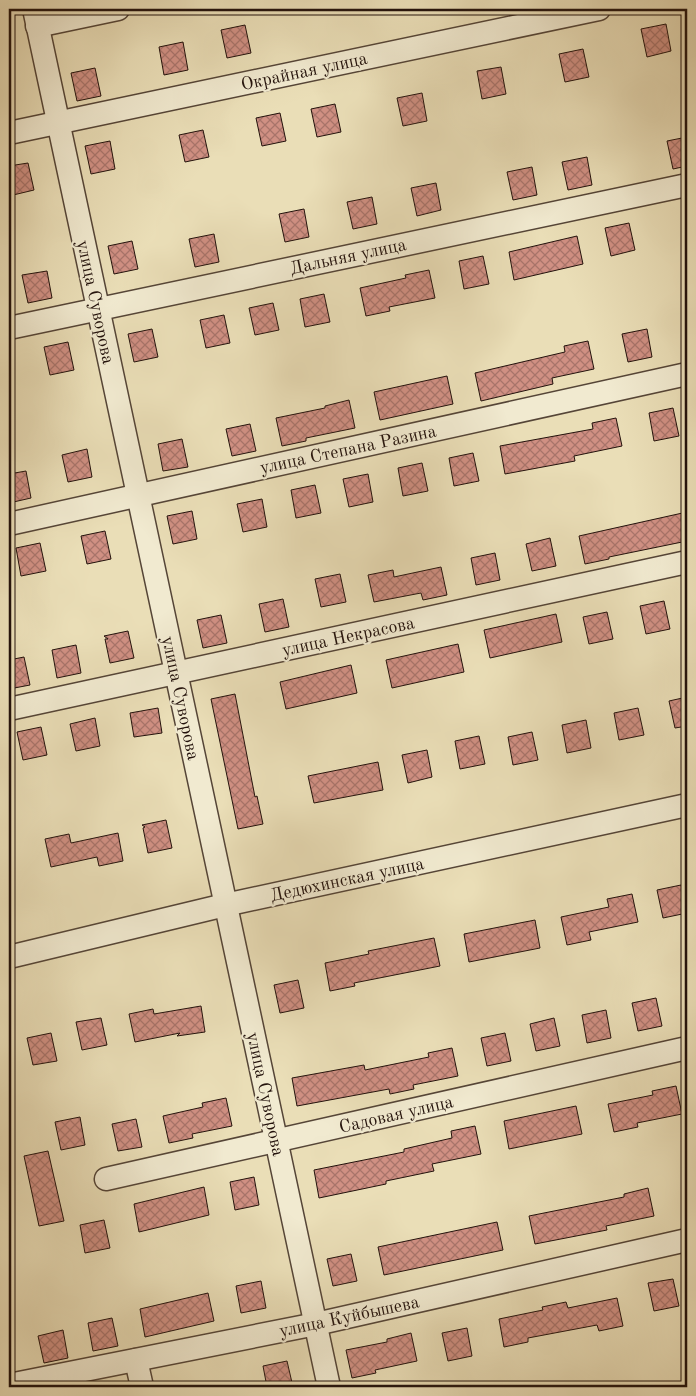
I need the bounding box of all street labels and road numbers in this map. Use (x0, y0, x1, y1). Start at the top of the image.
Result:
street label: Окрайная улица (239, 50, 369, 94)
street label: Дальняя улица (288, 236, 408, 278)
street label: улица Суворова (73, 239, 117, 366)
street label: улица Степана Разина (258, 422, 438, 477)
street label: улица Некрасова (280, 614, 416, 660)
street label: улица Суворова (158, 635, 202, 762)
street label: Дедюхинская улица (269, 855, 426, 905)
street label: улица Суворова (243, 1031, 287, 1158)
street label: Садовая улица (337, 1093, 455, 1137)
street label: улица Куйбышева (277, 1293, 421, 1341)

